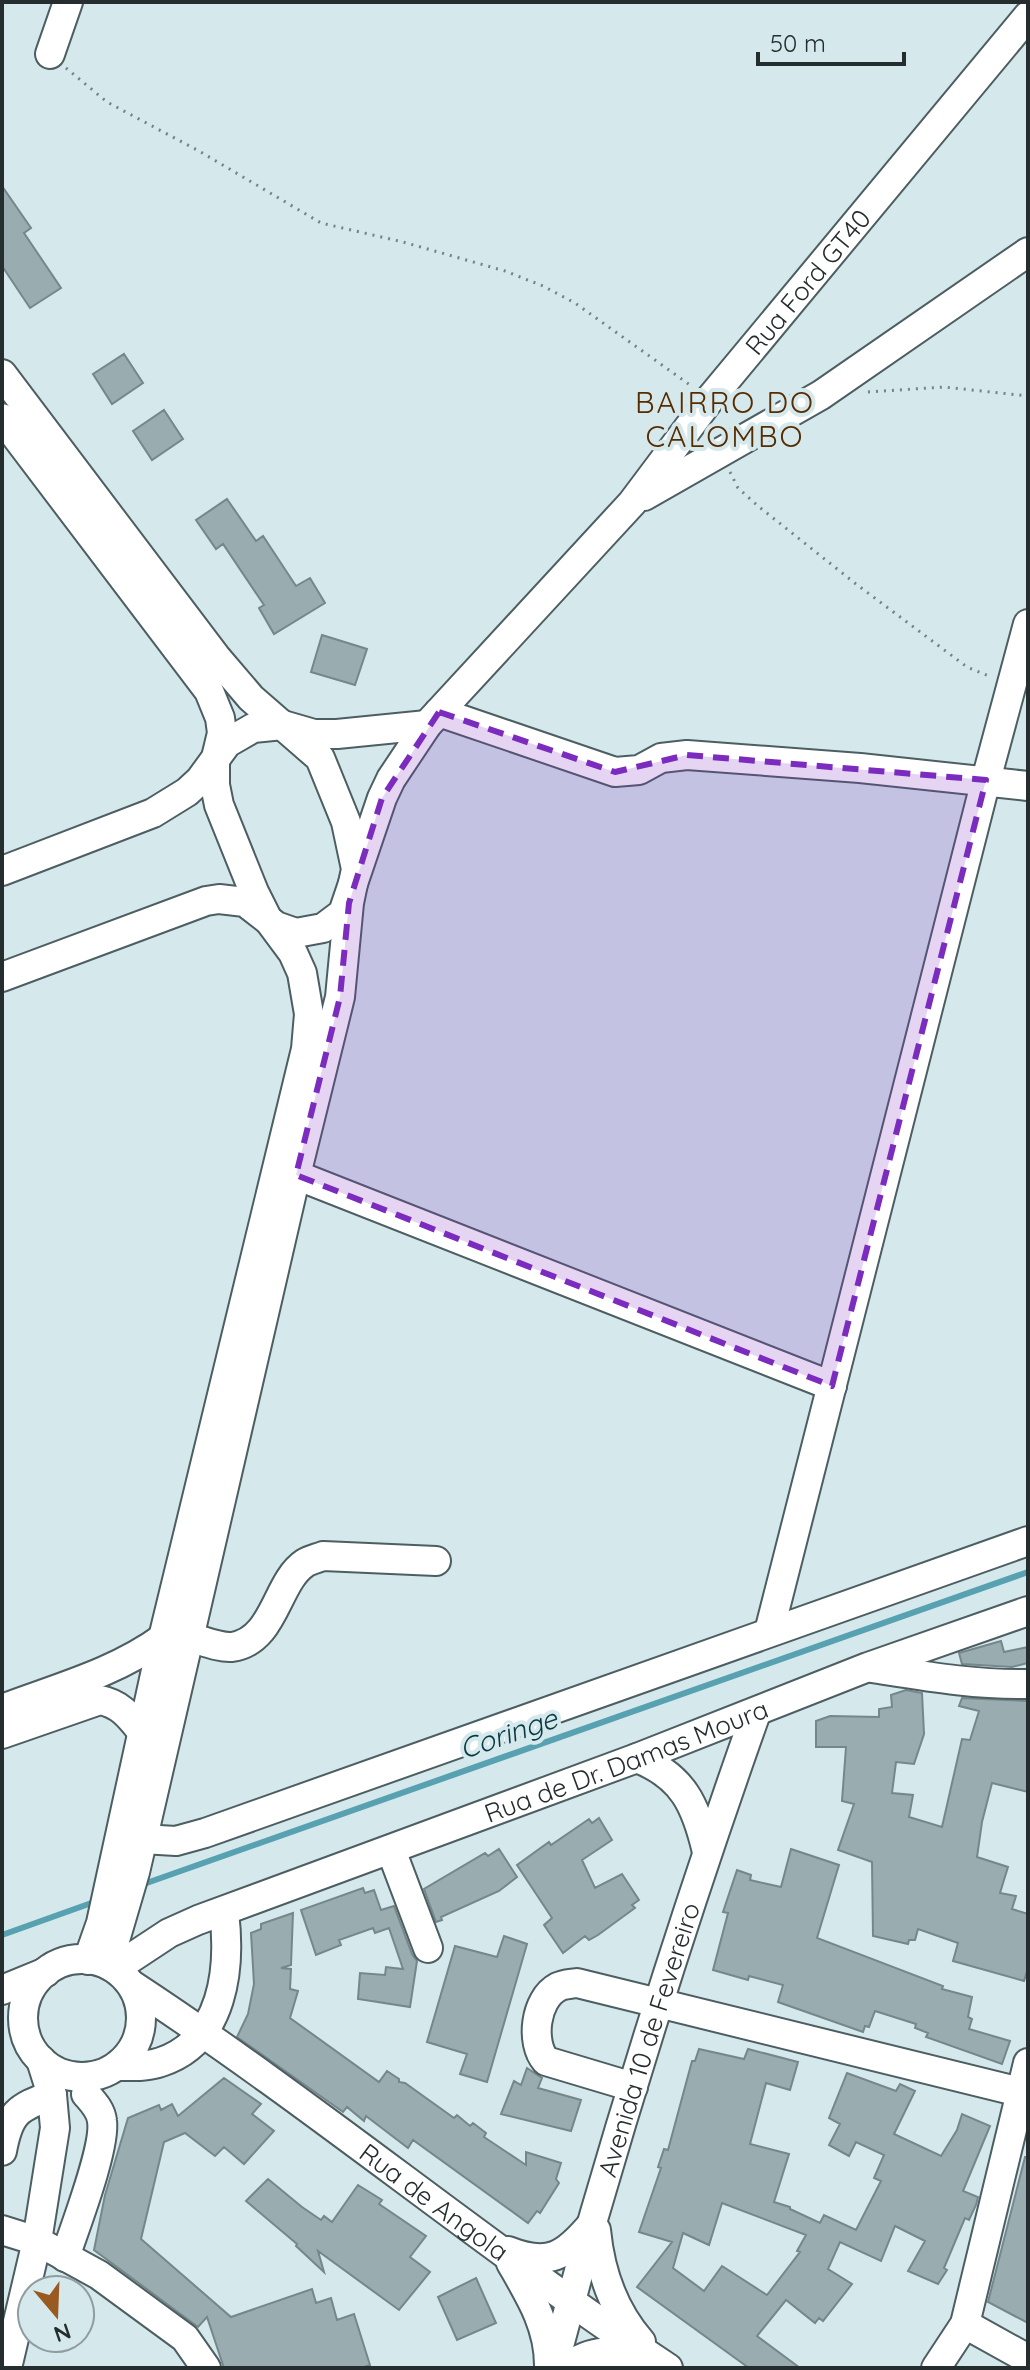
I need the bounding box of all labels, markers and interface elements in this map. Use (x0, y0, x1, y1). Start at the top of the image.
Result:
scale bar (758, 16, 904, 66)
text: 50 m (770, 28, 826, 58)
street label: Rua Ford GT40 (737, 202, 878, 361)
district label: BAIRRO DO CALOMBO (635, 383, 815, 455)
street label: Rua de Dr. Damas Moura (480, 1692, 773, 1829)
water label: Coringe (455, 1700, 563, 1766)
street label: Avenida 10 de Fevereiro (590, 1898, 706, 2181)
street label: Rua de Angola (353, 2135, 516, 2268)
north arrow (16, 2274, 96, 2354)
text: N (50, 2317, 75, 2349)

